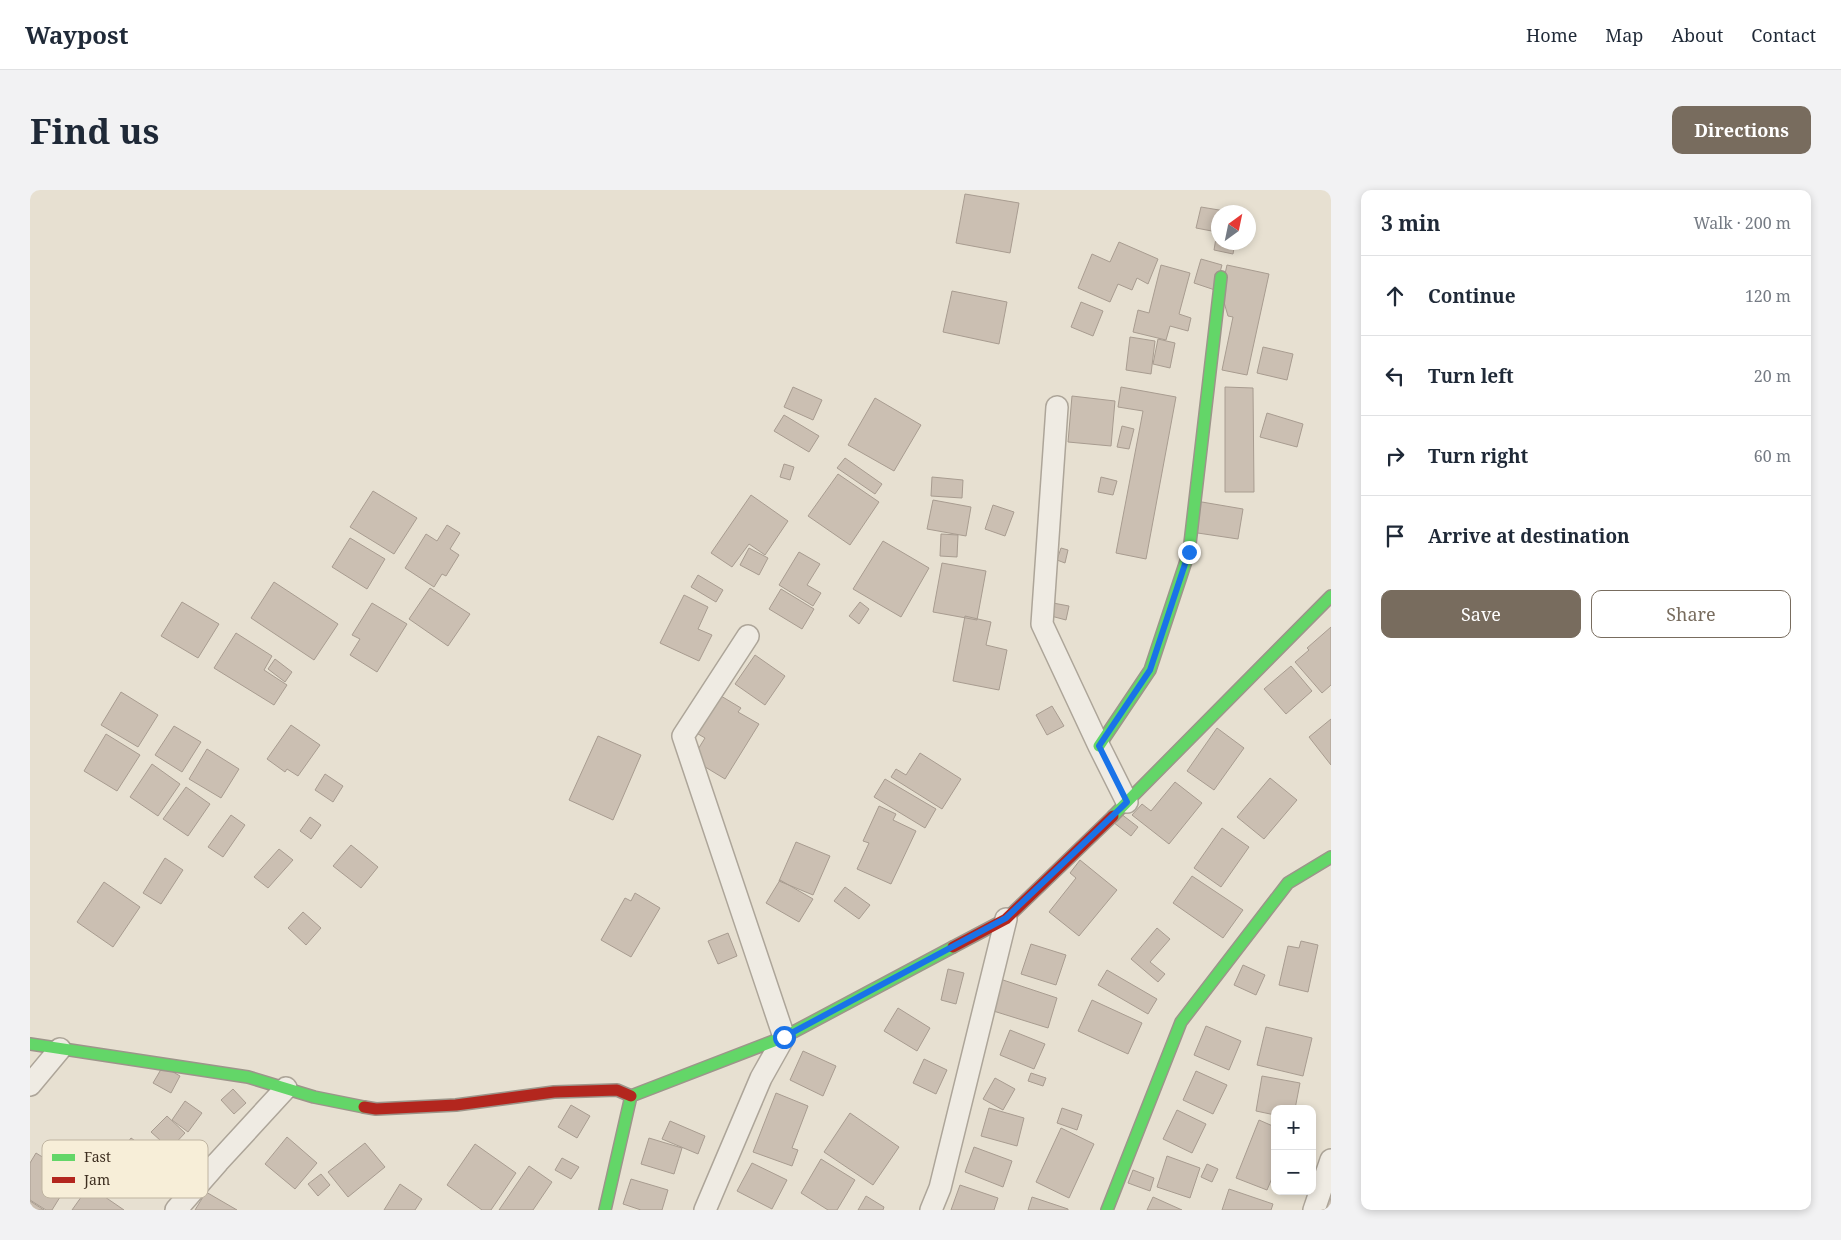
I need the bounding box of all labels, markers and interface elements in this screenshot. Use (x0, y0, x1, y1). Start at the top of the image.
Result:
text: Waypost (25, 18, 128, 51)
text: Home (1526, 23, 1577, 47)
text: Map (1605, 23, 1643, 47)
text: About (1671, 23, 1723, 47)
text: Contact (1751, 23, 1816, 47)
button: Directions (1672, 106, 1811, 154)
text: Find us (30, 107, 159, 154)
north arrow (1211, 205, 1256, 250)
text: 3 min (1381, 209, 1440, 237)
text: Walk · 200 m (1694, 212, 1791, 234)
icon: ahead (1381, 282, 1409, 310)
text: Continue (1428, 283, 1516, 309)
text: 120 m (1745, 285, 1791, 307)
icon: left (1381, 362, 1409, 390)
text: Turn left (1428, 363, 1514, 389)
text: 20 m (1754, 365, 1791, 387)
icon: right (1381, 442, 1409, 470)
text: Turn right (1428, 443, 1528, 469)
text: 60 m (1754, 445, 1791, 467)
icon: arrive (1381, 522, 1409, 550)
text: Arrive at destination (1428, 523, 1630, 549)
route end (1178, 541, 1201, 564)
button: Save (1381, 590, 1581, 638)
button: Share (1591, 590, 1791, 638)
route start (773, 1026, 796, 1049)
map controls (1271, 1105, 1316, 1195)
button: + (1271, 1105, 1316, 1150)
legend (42, 1140, 208, 1198)
text: Fast (84, 1147, 111, 1166)
button: − (1271, 1150, 1316, 1195)
text: Jam (83, 1170, 110, 1189)

